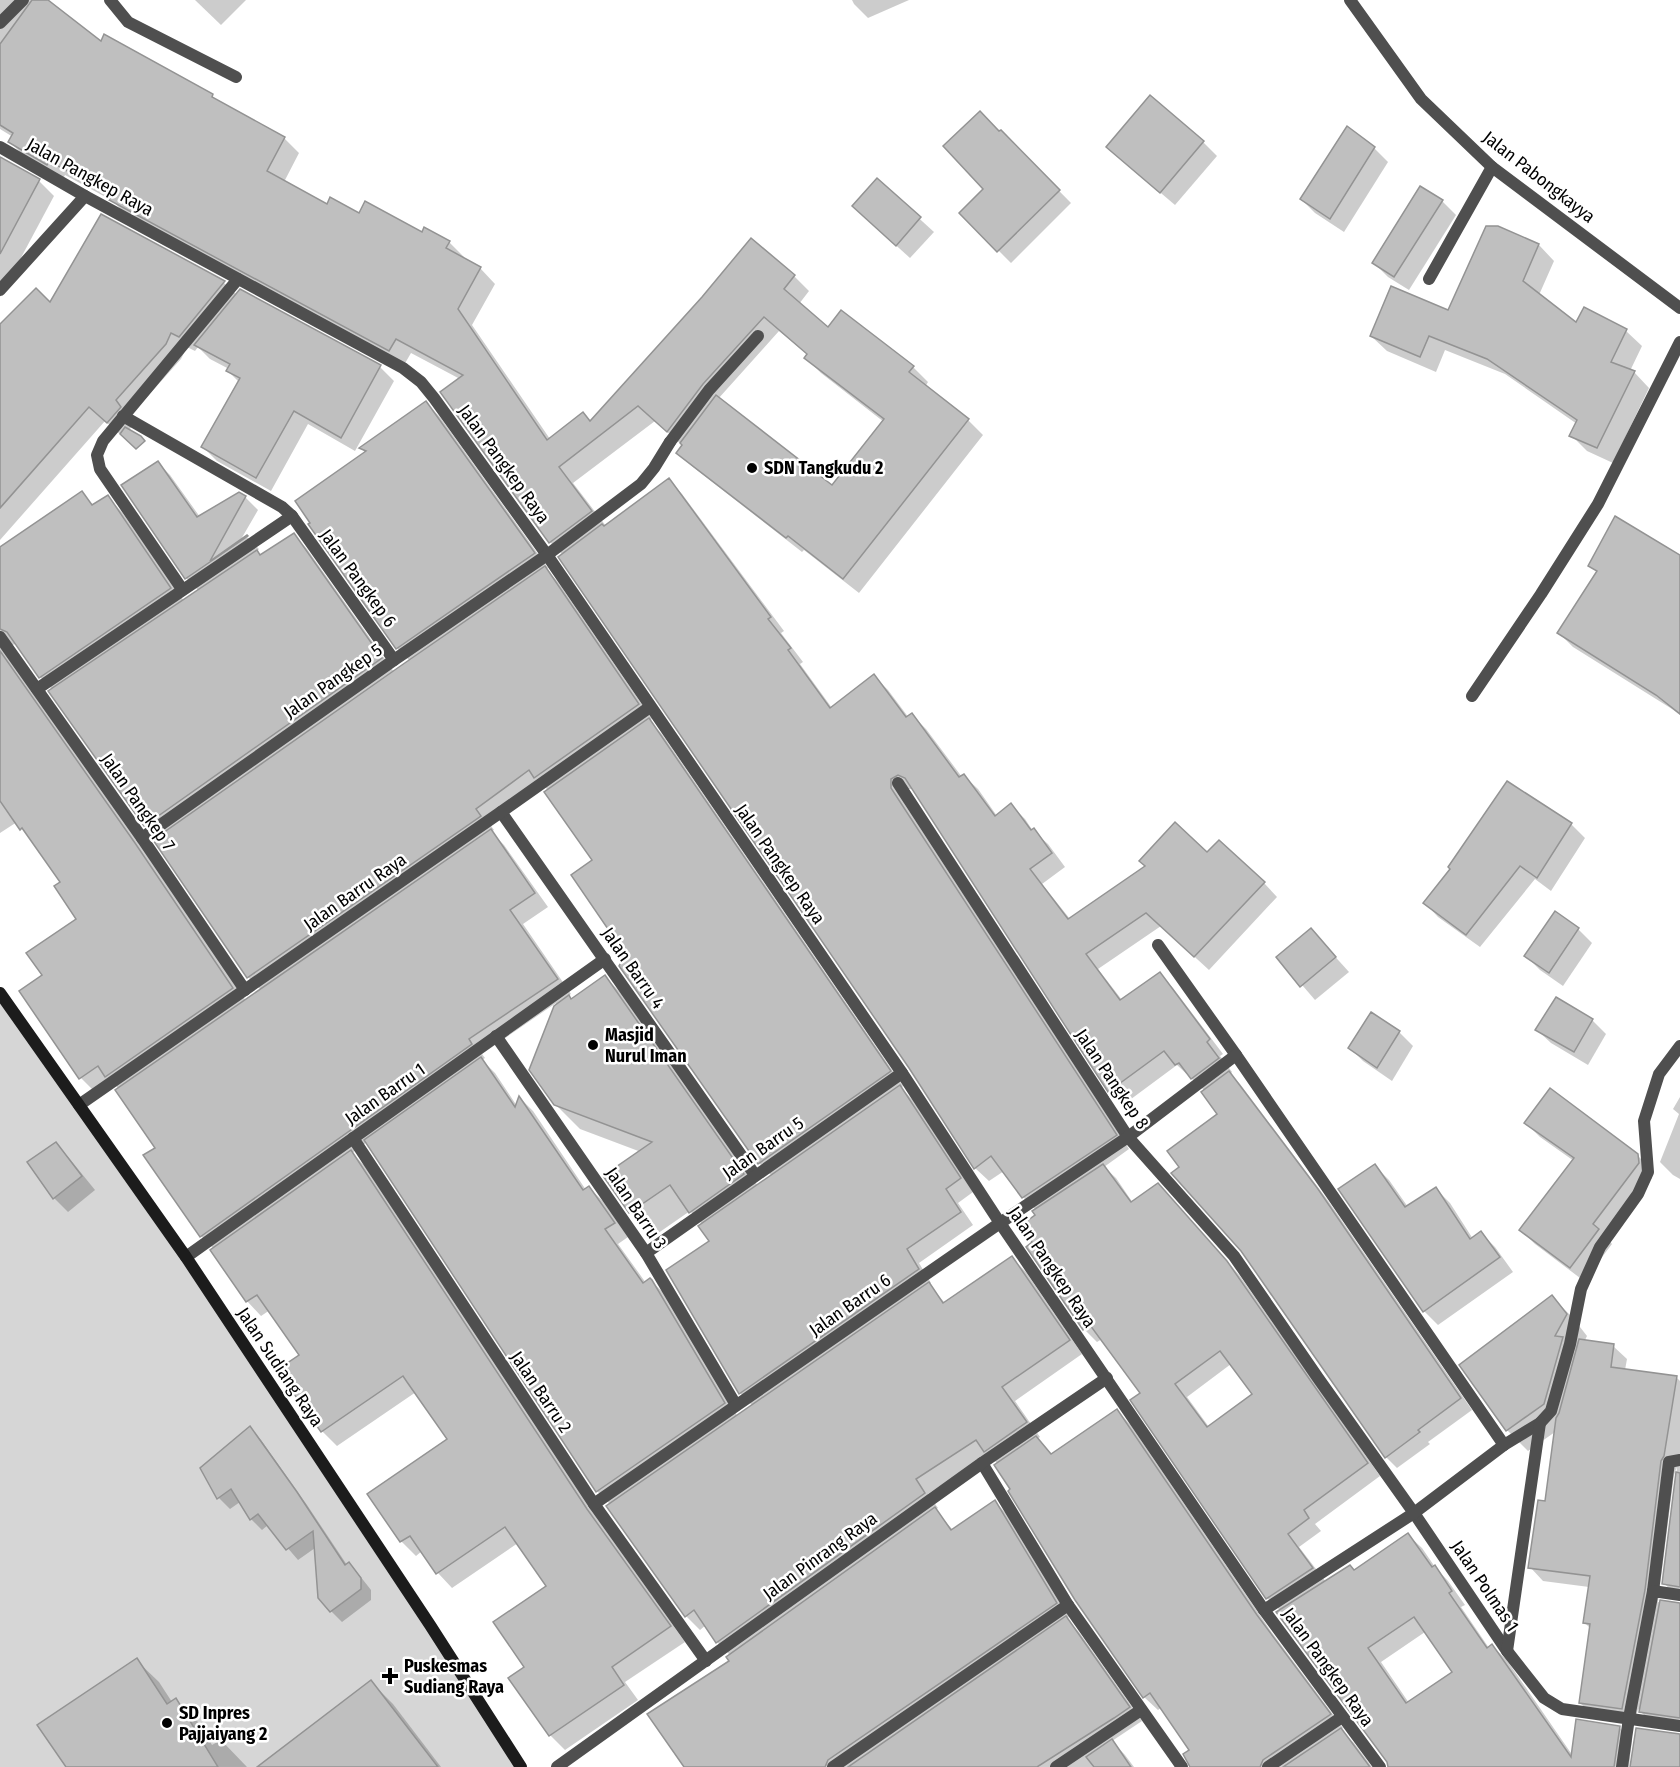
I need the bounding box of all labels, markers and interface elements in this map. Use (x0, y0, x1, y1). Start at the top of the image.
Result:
street label: Jalan Pabongkayya (1479, 126, 1600, 228)
street label: Jalan Pangkep Raya (23, 133, 157, 221)
street label: Jalan Pangkep Raya (453, 400, 555, 528)
place label: SDN Tangkudu 2 (764, 457, 883, 479)
marker: SDN Tangkudu 2 (745, 461, 759, 475)
street label: Jalan Pangkep 6 (315, 525, 401, 631)
street label: Jalan Pangkep 5 (280, 639, 386, 723)
street label: Jalan Pangkep 7 (96, 749, 180, 855)
street label: Jalan Pangkep Raya (730, 800, 830, 928)
street label: Jalan Barru Raya (299, 848, 411, 936)
street label: Jalan Barru 4 (597, 923, 669, 1013)
place label: Masjid Nurul Iman (605, 1024, 687, 1067)
street label: Jalan Pangkep 8 (1070, 1025, 1154, 1133)
marker: Masjid Nurul Iman (586, 1038, 600, 1052)
street label: Jalan Barru 1 (341, 1058, 429, 1130)
street label: Jalan Barru 5 (718, 1112, 808, 1184)
street label: Jalan Barru 3 (601, 1163, 671, 1253)
street label: Jalan Pangkep Raya (1003, 1202, 1101, 1332)
street label: Jalan Barru 6 (805, 1269, 895, 1341)
street label: Jalan Sudiang Raya (232, 1303, 328, 1431)
street label: Jalan Barru 2 (506, 1347, 576, 1437)
street label: Jalan Pinrang Raya (759, 1507, 881, 1605)
street label: Jalan Polmas 1 (1446, 1536, 1524, 1636)
street label: Jalan Pangkep Raya (1277, 1603, 1379, 1731)
place label: Puskesmas Sudiang Raya (404, 1655, 504, 1698)
marker: Puskesmas Sudiang Raya (381, 1667, 399, 1685)
place label: SD Inpres Pajjaiyang 2 (179, 1702, 267, 1745)
marker: SD Inpres Pajjaiyang 2 (160, 1716, 174, 1730)

